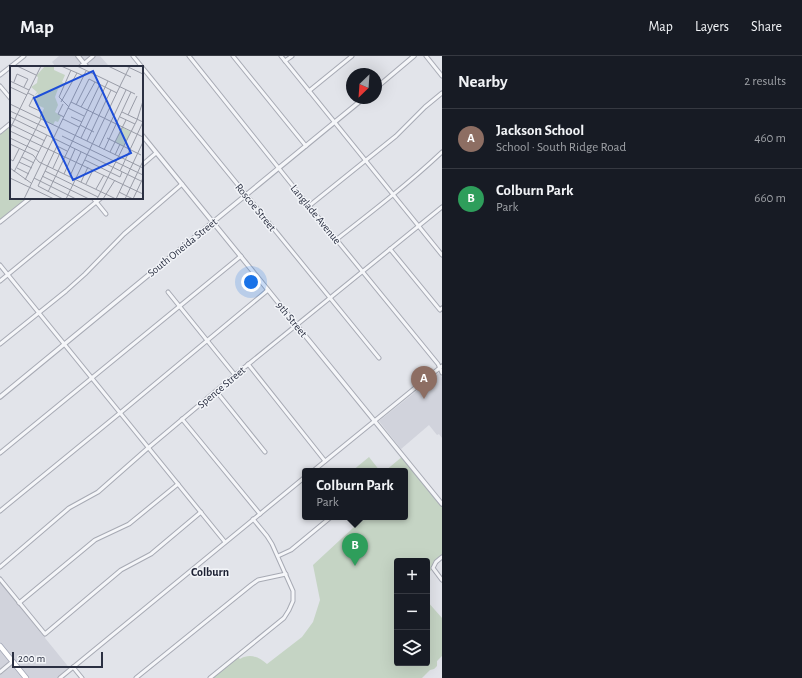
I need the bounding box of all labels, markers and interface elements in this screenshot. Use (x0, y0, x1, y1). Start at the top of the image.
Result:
text: Map (20, 18, 54, 37)
text: Map (648, 20, 673, 34)
text: Layers (695, 20, 729, 34)
text: Share (751, 20, 782, 34)
inset map (10, 66, 143, 199)
north arrow (346, 68, 382, 104)
text: Nearby (458, 73, 508, 90)
text: 2 results (744, 75, 786, 88)
text: Jackson School (496, 123, 584, 138)
text: A (467, 132, 475, 145)
text: 460 m (754, 132, 786, 145)
text: School · South Ridge Road (496, 141, 626, 154)
street label: Roscoe Street (233, 181, 278, 234)
street label: Langlade Avenue (288, 182, 343, 246)
text: Colburn Park (496, 183, 573, 198)
text: B (467, 192, 475, 205)
text: 660 m (754, 192, 786, 205)
text: Park (496, 201, 518, 214)
street label: South Oneida Street (145, 216, 220, 279)
your location (241, 272, 261, 292)
street label: 9th Street (274, 299, 309, 340)
street label: Spence Street (195, 364, 248, 410)
pin: A (411, 366, 437, 399)
popup (302, 468, 408, 520)
text: Colburn Park (316, 478, 394, 493)
text: Park (316, 496, 339, 509)
pin: B (342, 533, 368, 566)
map controls (394, 558, 430, 666)
button: + (394, 558, 430, 594)
district label: Colburn (191, 566, 229, 578)
button: − (394, 594, 430, 630)
button: layers (394, 630, 430, 666)
scale bar (12, 650, 103, 669)
text: 200 m (18, 653, 45, 664)

